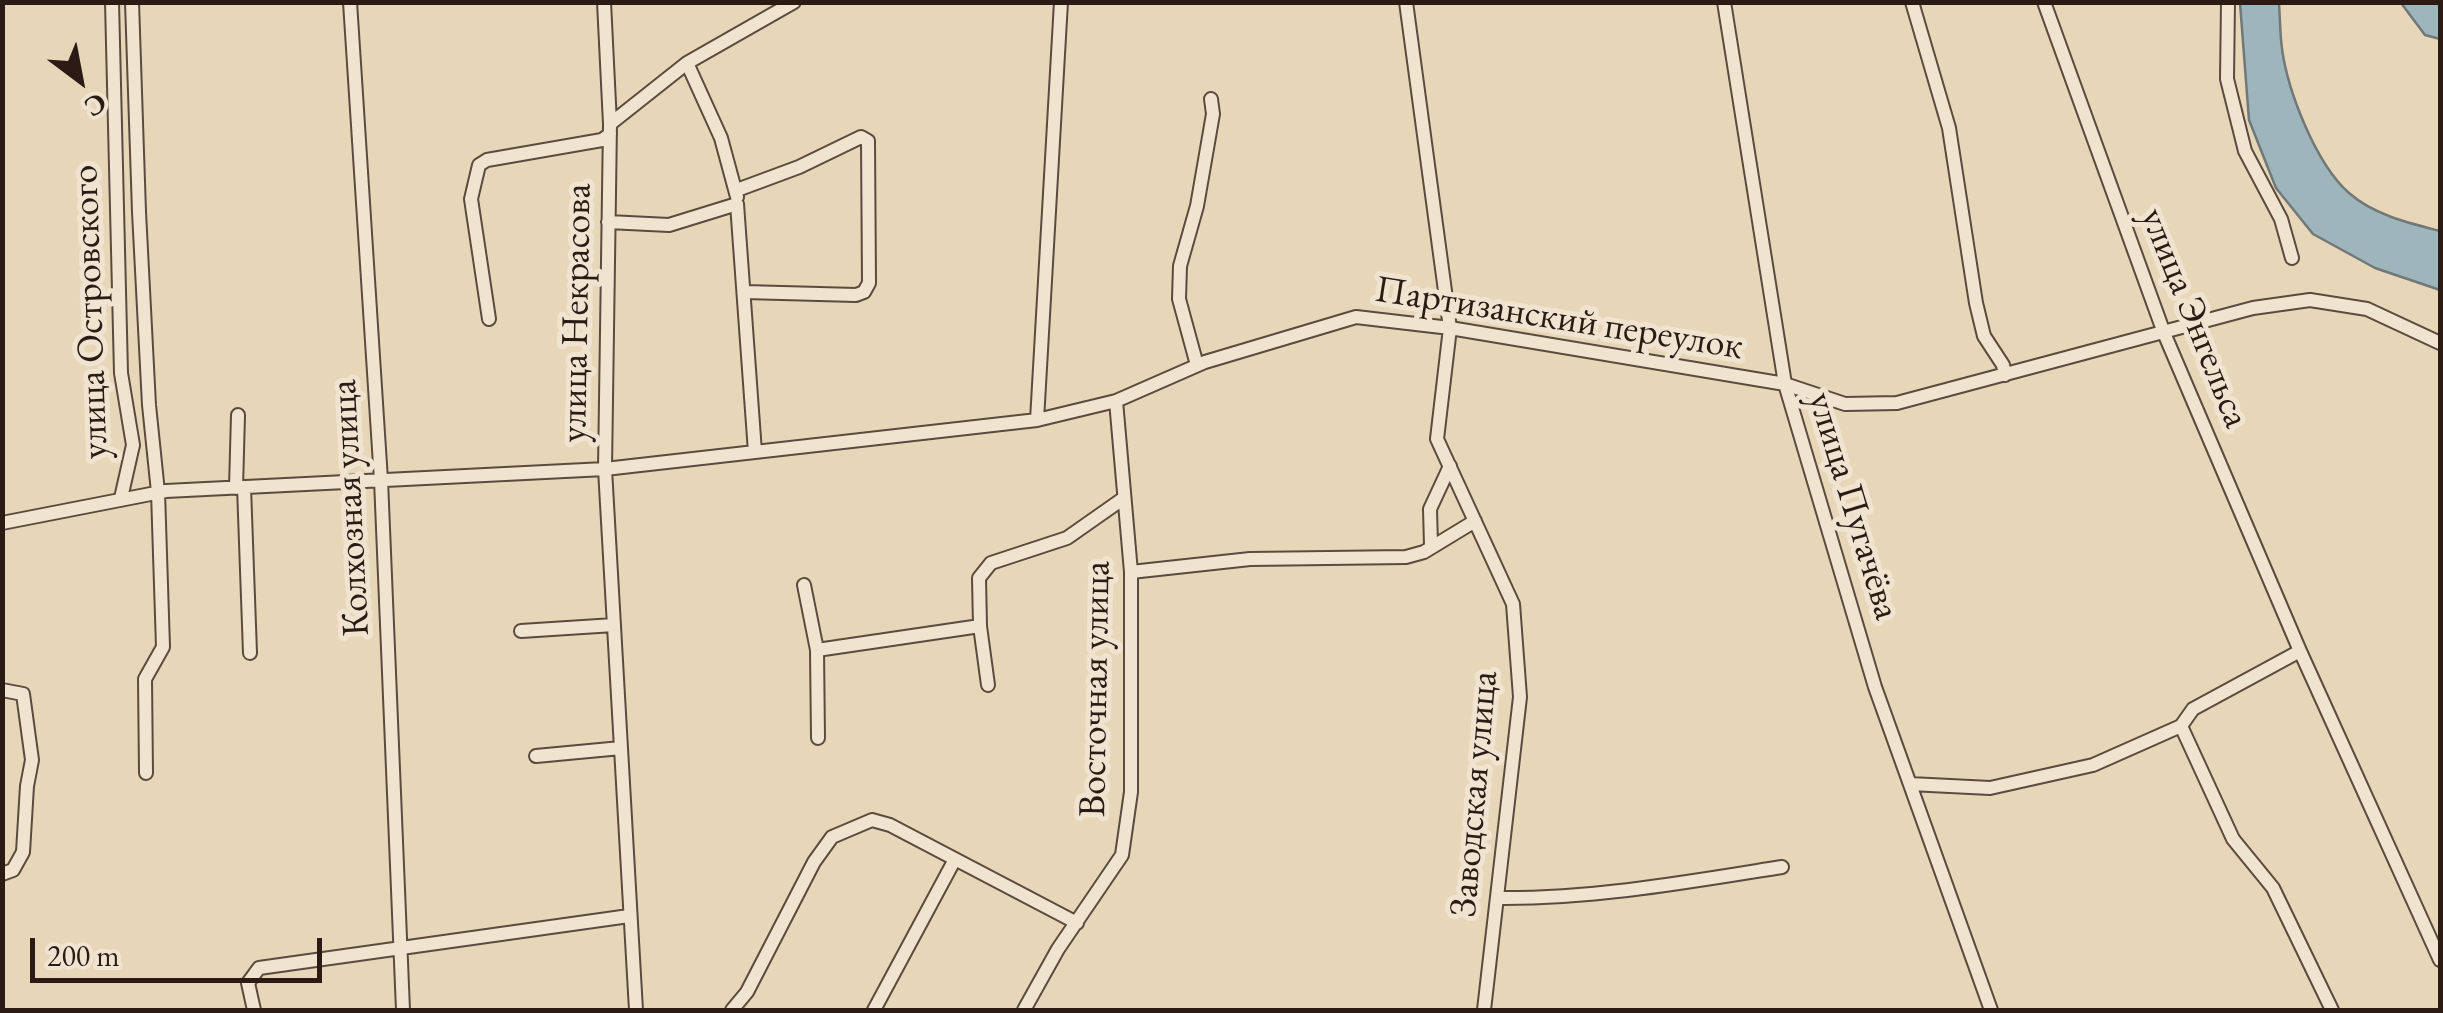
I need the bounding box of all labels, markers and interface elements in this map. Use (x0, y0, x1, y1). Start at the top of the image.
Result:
north arrow (30, 30, 130, 130)
text: С (78, 85, 114, 126)
street label: улица Островского (63, 164, 119, 460)
street label: улица Некрасова (552, 183, 602, 443)
street label: улица Энгельса (2129, 202, 2259, 434)
street label: Партизанский переулок (1372, 267, 1746, 371)
street label: Колхозная улица (322, 379, 380, 637)
street label: улица Пугачёва (1797, 387, 1909, 625)
street label: Восточная улица (1071, 560, 1121, 818)
street label: Заводская улица (1442, 669, 1508, 919)
scale bar (35, 918, 328, 980)
text: 200 m (47, 936, 120, 975)

